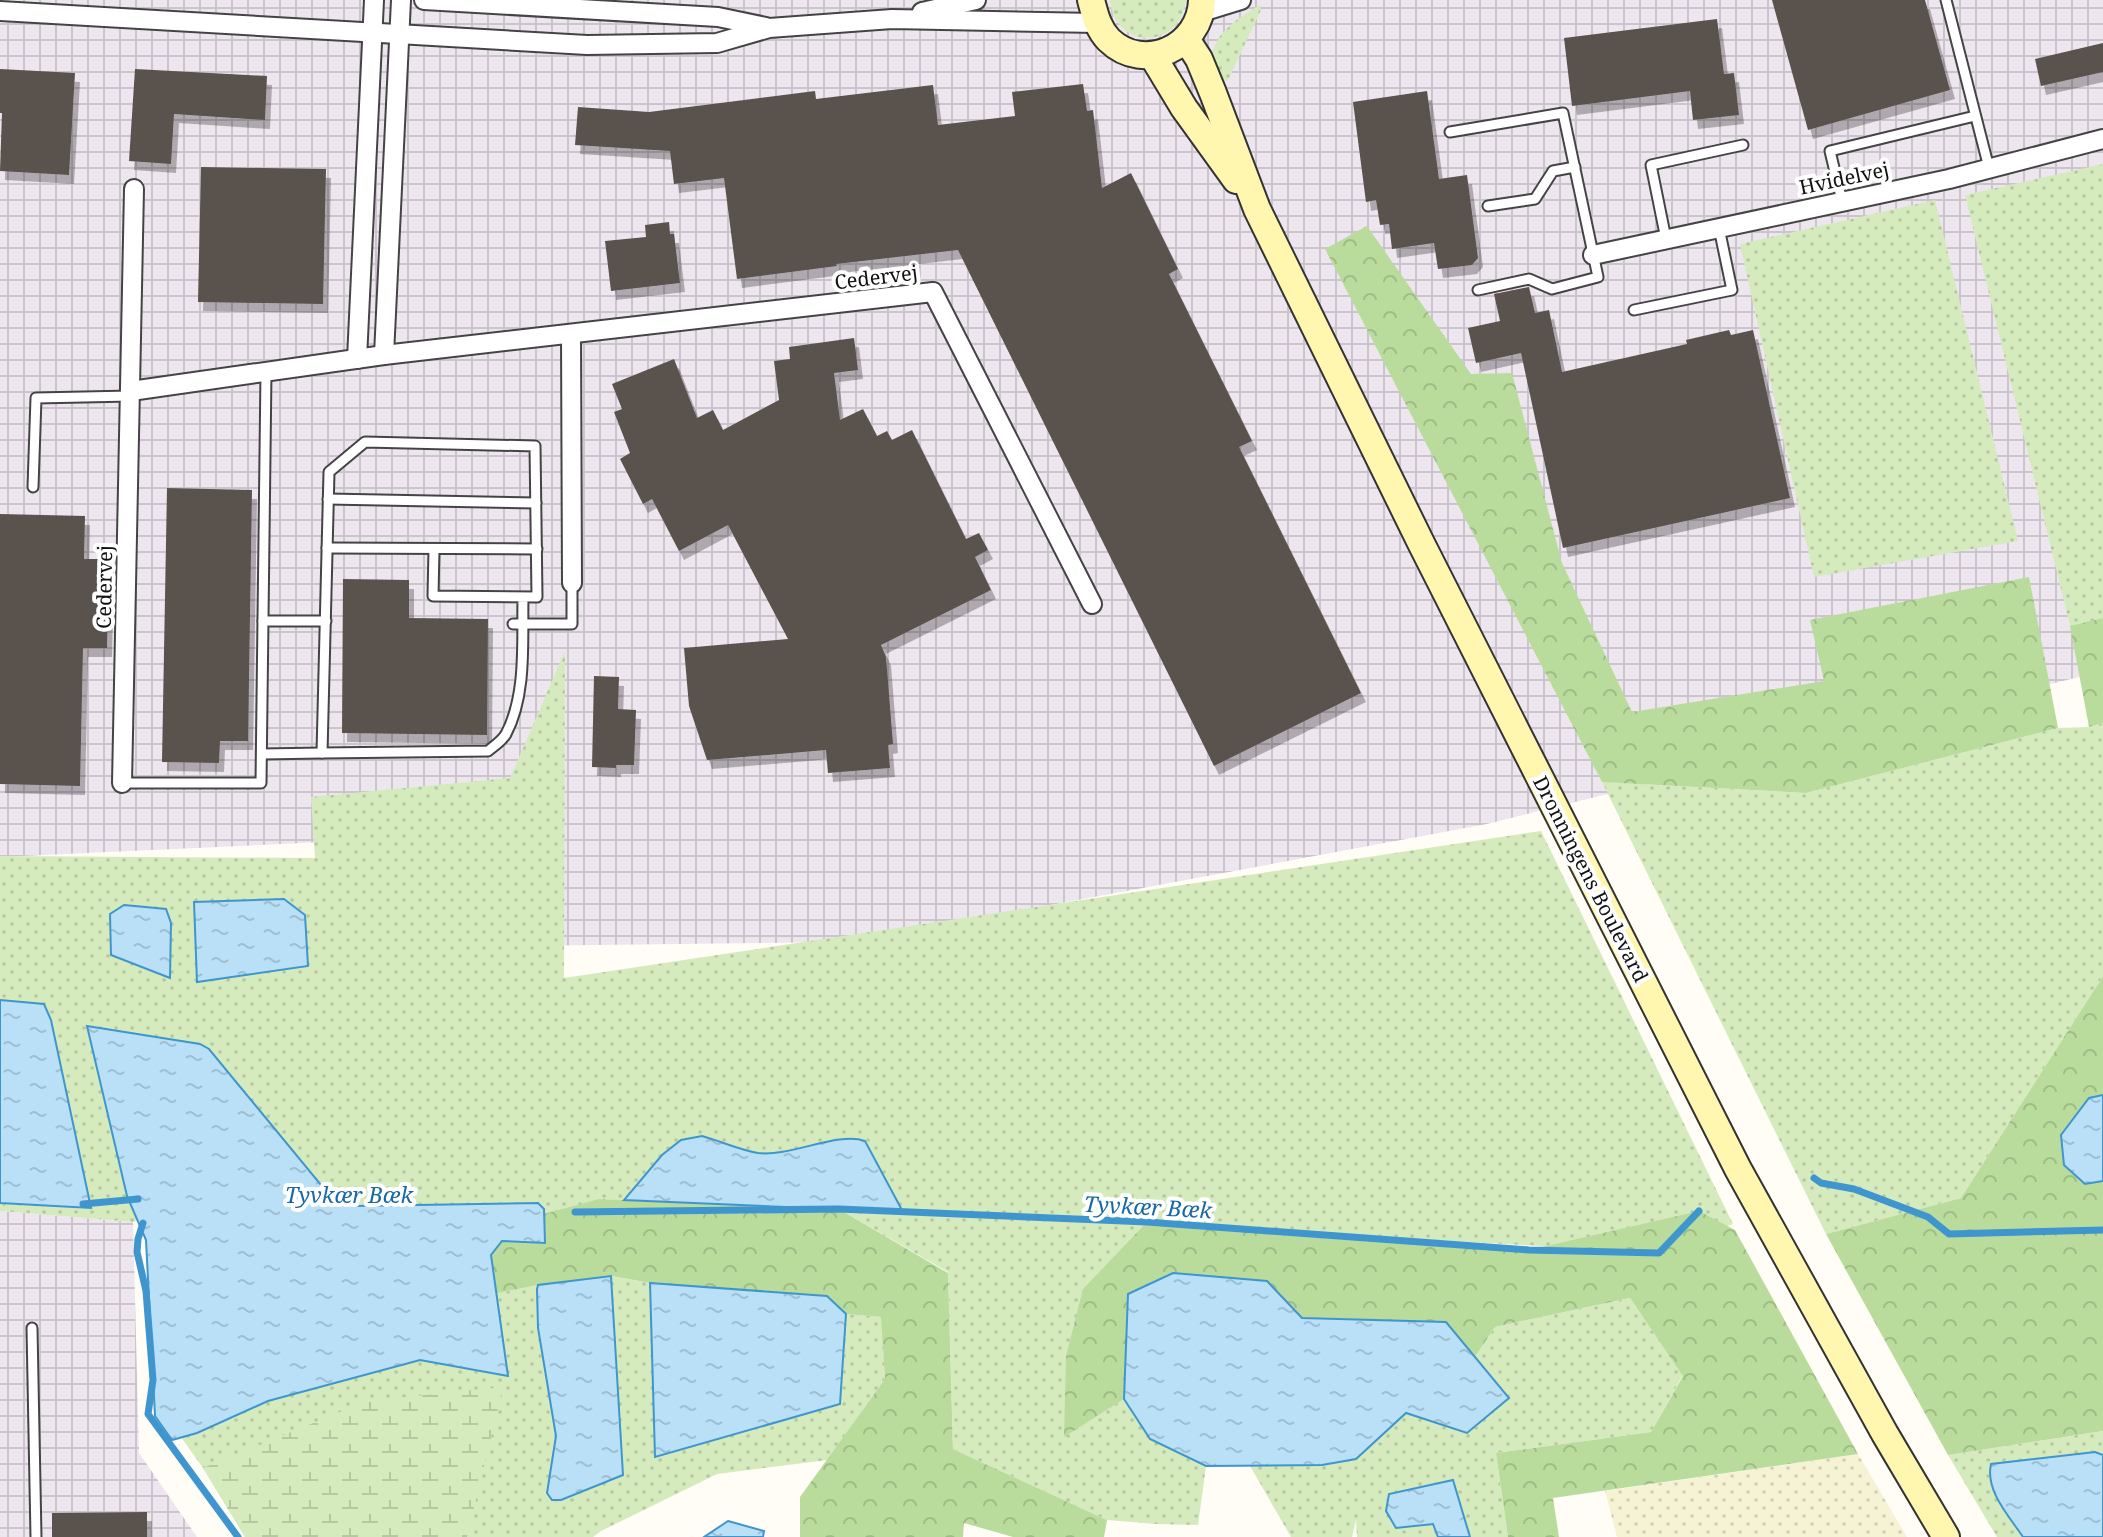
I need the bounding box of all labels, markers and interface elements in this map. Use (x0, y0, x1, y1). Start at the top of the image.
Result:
street label: Hvidelvej (1797, 155, 1891, 201)
street label: Cedervej (833, 259, 919, 295)
street label: Cedervej (90, 545, 118, 629)
street label: Dronningens Boulevard (1527, 771, 1655, 987)
water label: Tyvkær Bæk (285, 1179, 415, 1209)
water label: Tyvkær Bæk (1083, 1188, 1214, 1224)

